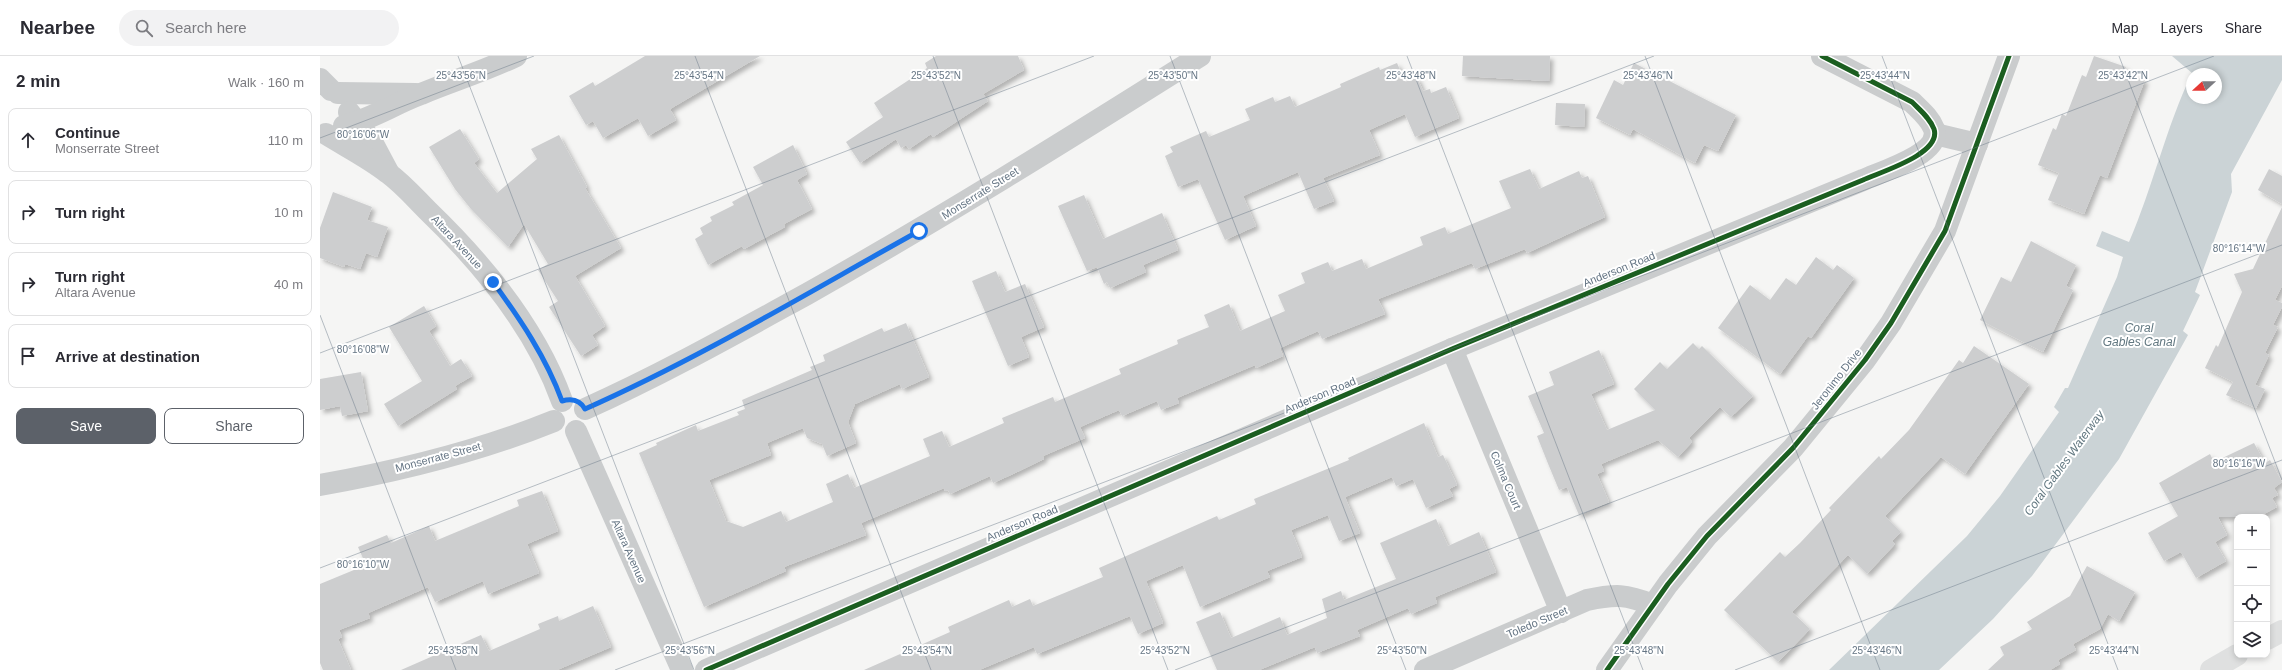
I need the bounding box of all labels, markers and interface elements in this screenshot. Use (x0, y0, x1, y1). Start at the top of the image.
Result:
search box (119, 10, 399, 46)
text: Nearbee (20, 17, 95, 38)
icon: search (133, 17, 155, 39)
text: Search here (165, 19, 247, 36)
text: Map (2111, 20, 2139, 36)
text: Layers (2161, 20, 2203, 36)
text: Share (2225, 20, 2262, 36)
north arrow (2186, 68, 2222, 104)
text: 25°43'56"N (436, 70, 486, 81)
text: 25°43'54"N (674, 70, 724, 81)
text: 25°43'52"N (911, 70, 961, 81)
text: 25°43'50"N (1148, 70, 1198, 81)
text: 25°43'48"N (1386, 70, 1436, 81)
text: 25°43'46"N (1623, 70, 1673, 81)
text: 25°43'44"N (1860, 70, 1910, 81)
text: 25°43'42"N (2098, 70, 2148, 81)
text: 2 min (16, 72, 60, 91)
text: Walk · 160 m (228, 75, 304, 90)
text: Continue (55, 124, 120, 141)
icon: ahead (17, 129, 39, 151)
text: 80°16'06"W (337, 129, 390, 140)
text: 110 m (268, 133, 303, 148)
text: Monserrate Street (55, 141, 159, 156)
street label: Monserrate Street (939, 165, 1021, 221)
icon: right (17, 201, 39, 223)
text: Turn right (55, 204, 125, 221)
text: 10 m (274, 205, 303, 220)
street label: Altara Avenue (429, 213, 485, 271)
route start (910, 222, 928, 240)
text: 80°16'14"W (2213, 243, 2266, 254)
street label: Anderson Road (1581, 249, 1657, 289)
text: Turn right (55, 268, 125, 285)
icon: right (17, 273, 39, 295)
route end (484, 273, 502, 291)
text: 40 m (274, 277, 303, 292)
text: Altara Avenue (55, 285, 136, 300)
water label: Coral Gables Canal (2103, 321, 2176, 349)
text: 80°16'08"W (337, 344, 390, 355)
icon: arrive (17, 345, 39, 367)
street label: Jeronimo Drive (1809, 346, 1863, 412)
text: Arrive at destination (55, 348, 200, 365)
street label: Anderson Road (1282, 375, 1358, 415)
water label: Coral Gables Waterway (2021, 407, 2107, 518)
button: Save (16, 408, 156, 444)
button: Share (164, 408, 304, 444)
street label: Monserrate Street (394, 440, 482, 474)
street label: Colma Court (1488, 449, 1524, 511)
text: 80°16'16"W (2213, 458, 2266, 469)
street label: Anderson Road (984, 503, 1060, 543)
map controls (2234, 514, 2270, 658)
button: + (2234, 514, 2270, 550)
street label: Altara Avenue (610, 517, 648, 585)
button: − (2234, 550, 2270, 586)
text: 80°16'10"W (337, 559, 390, 570)
button: locate (2234, 586, 2270, 622)
street label: Toledo Street (1505, 604, 1569, 640)
button: layers (2234, 622, 2270, 658)
text: 25°43'58"N (428, 645, 478, 656)
text: 25°43'56"N (665, 645, 715, 656)
text: 25°43'54"N (902, 645, 952, 656)
text: 25°43'52"N (1140, 645, 1190, 656)
text: 25°43'50"N (1377, 645, 1427, 656)
text: 25°43'48"N (1614, 645, 1664, 656)
text: 25°43'46"N (1852, 645, 1902, 656)
text: 25°43'44"N (2089, 645, 2139, 656)

